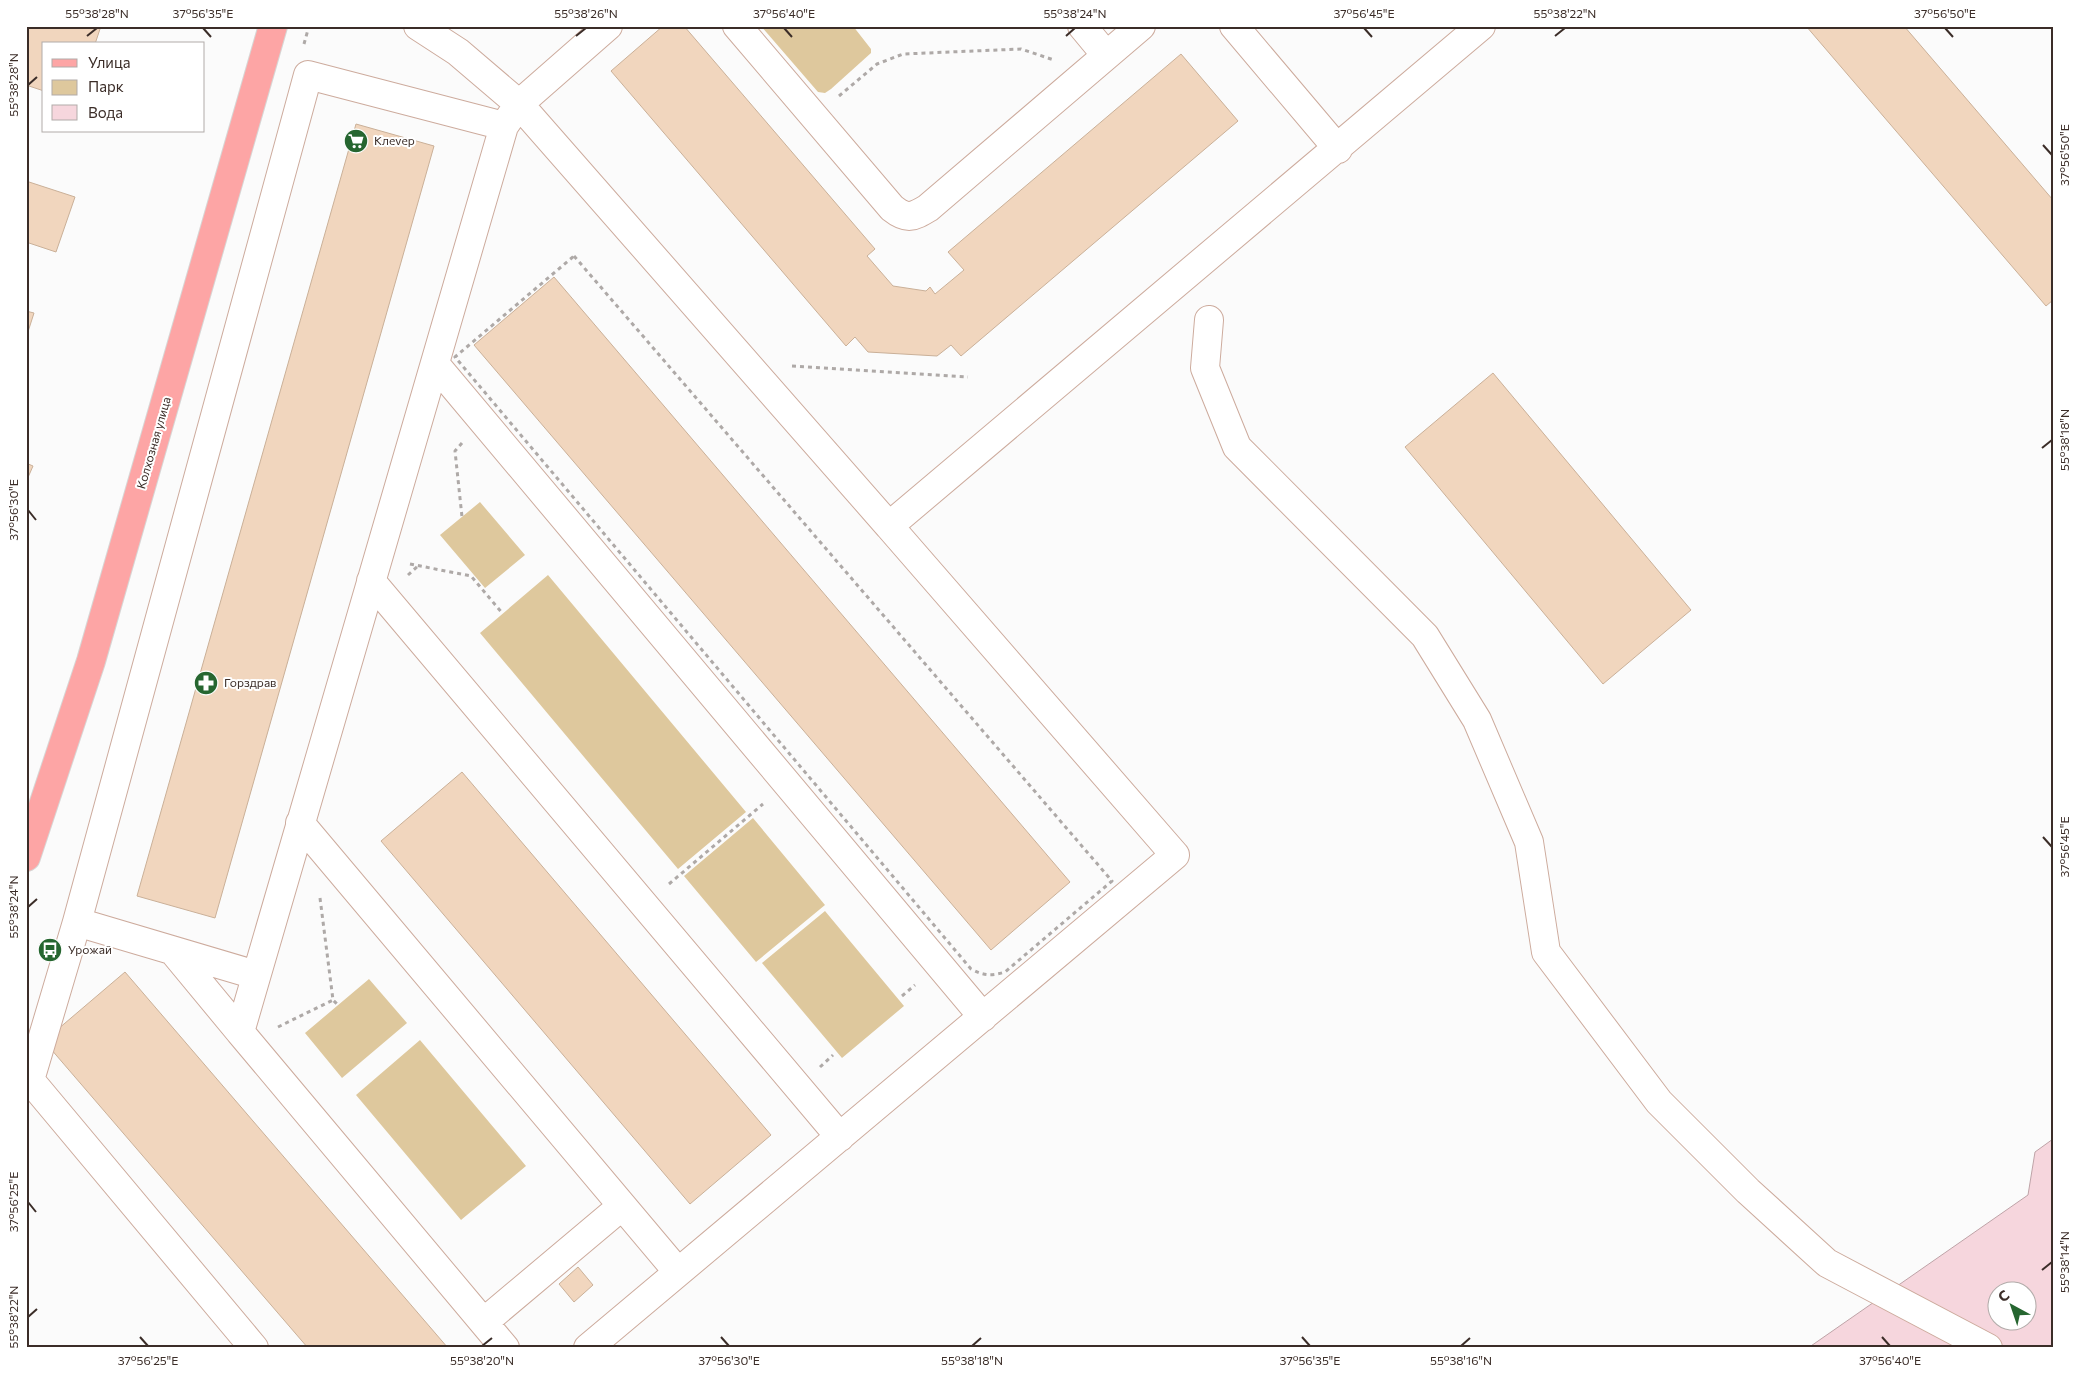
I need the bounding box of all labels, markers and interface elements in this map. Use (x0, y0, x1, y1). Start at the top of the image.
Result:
text: 55°38'28"N (65, 6, 129, 20)
text: 37°56'35"E (173, 6, 233, 20)
text: 55°38'26"N (554, 6, 618, 20)
text: 37°56'40"E (753, 6, 815, 20)
text: 55°38'24"N (1043, 6, 1107, 20)
text: 37°56'45"E (1333, 6, 1395, 20)
text: 55°38'22"N (1534, 6, 1596, 20)
text: 37°56'50"E (1914, 6, 1976, 20)
legend (42, 42, 205, 132)
text: 55°38'28"N (6, 53, 20, 117)
text: Улица (88, 53, 130, 71)
text: Парк (88, 77, 124, 95)
text: Вода (88, 103, 123, 121)
text: 37°56'50"E (2057, 124, 2071, 186)
supermarket icon: Клеvер (343, 128, 369, 154)
place label: Клеvер (374, 133, 415, 147)
street label: Колхозная улица (133, 395, 173, 490)
text: 55°38'18"N (2057, 409, 2071, 471)
text: 37°56'30"E (6, 479, 20, 541)
pharmacy icon: Горздрав (193, 670, 219, 696)
place label: Горздрав (224, 675, 276, 689)
text: 37°56'45"E (2057, 816, 2071, 878)
text: 55°38'24"N (6, 875, 20, 939)
bus stop icon: Урожай (37, 937, 63, 963)
place label: Урожай (68, 942, 112, 956)
text: 37°56'25"E (6, 1172, 20, 1232)
text: 55°38'14"N (2057, 1231, 2071, 1293)
north arrow (1986, 1282, 2036, 1332)
text: 55°38'22"N (6, 1286, 20, 1348)
text: С (1994, 1286, 2012, 1305)
text: 37°56'25"E (118, 1353, 178, 1367)
text: 55°38'20"N (450, 1353, 514, 1367)
text: 37°56'30"E (698, 1353, 760, 1367)
text: 55°38'18"N (941, 1353, 1003, 1367)
text: 37°56'35"E (1280, 1353, 1340, 1367)
text: 55°38'16"N (1430, 1353, 1492, 1367)
text: 37°56'40"E (1859, 1353, 1921, 1367)

